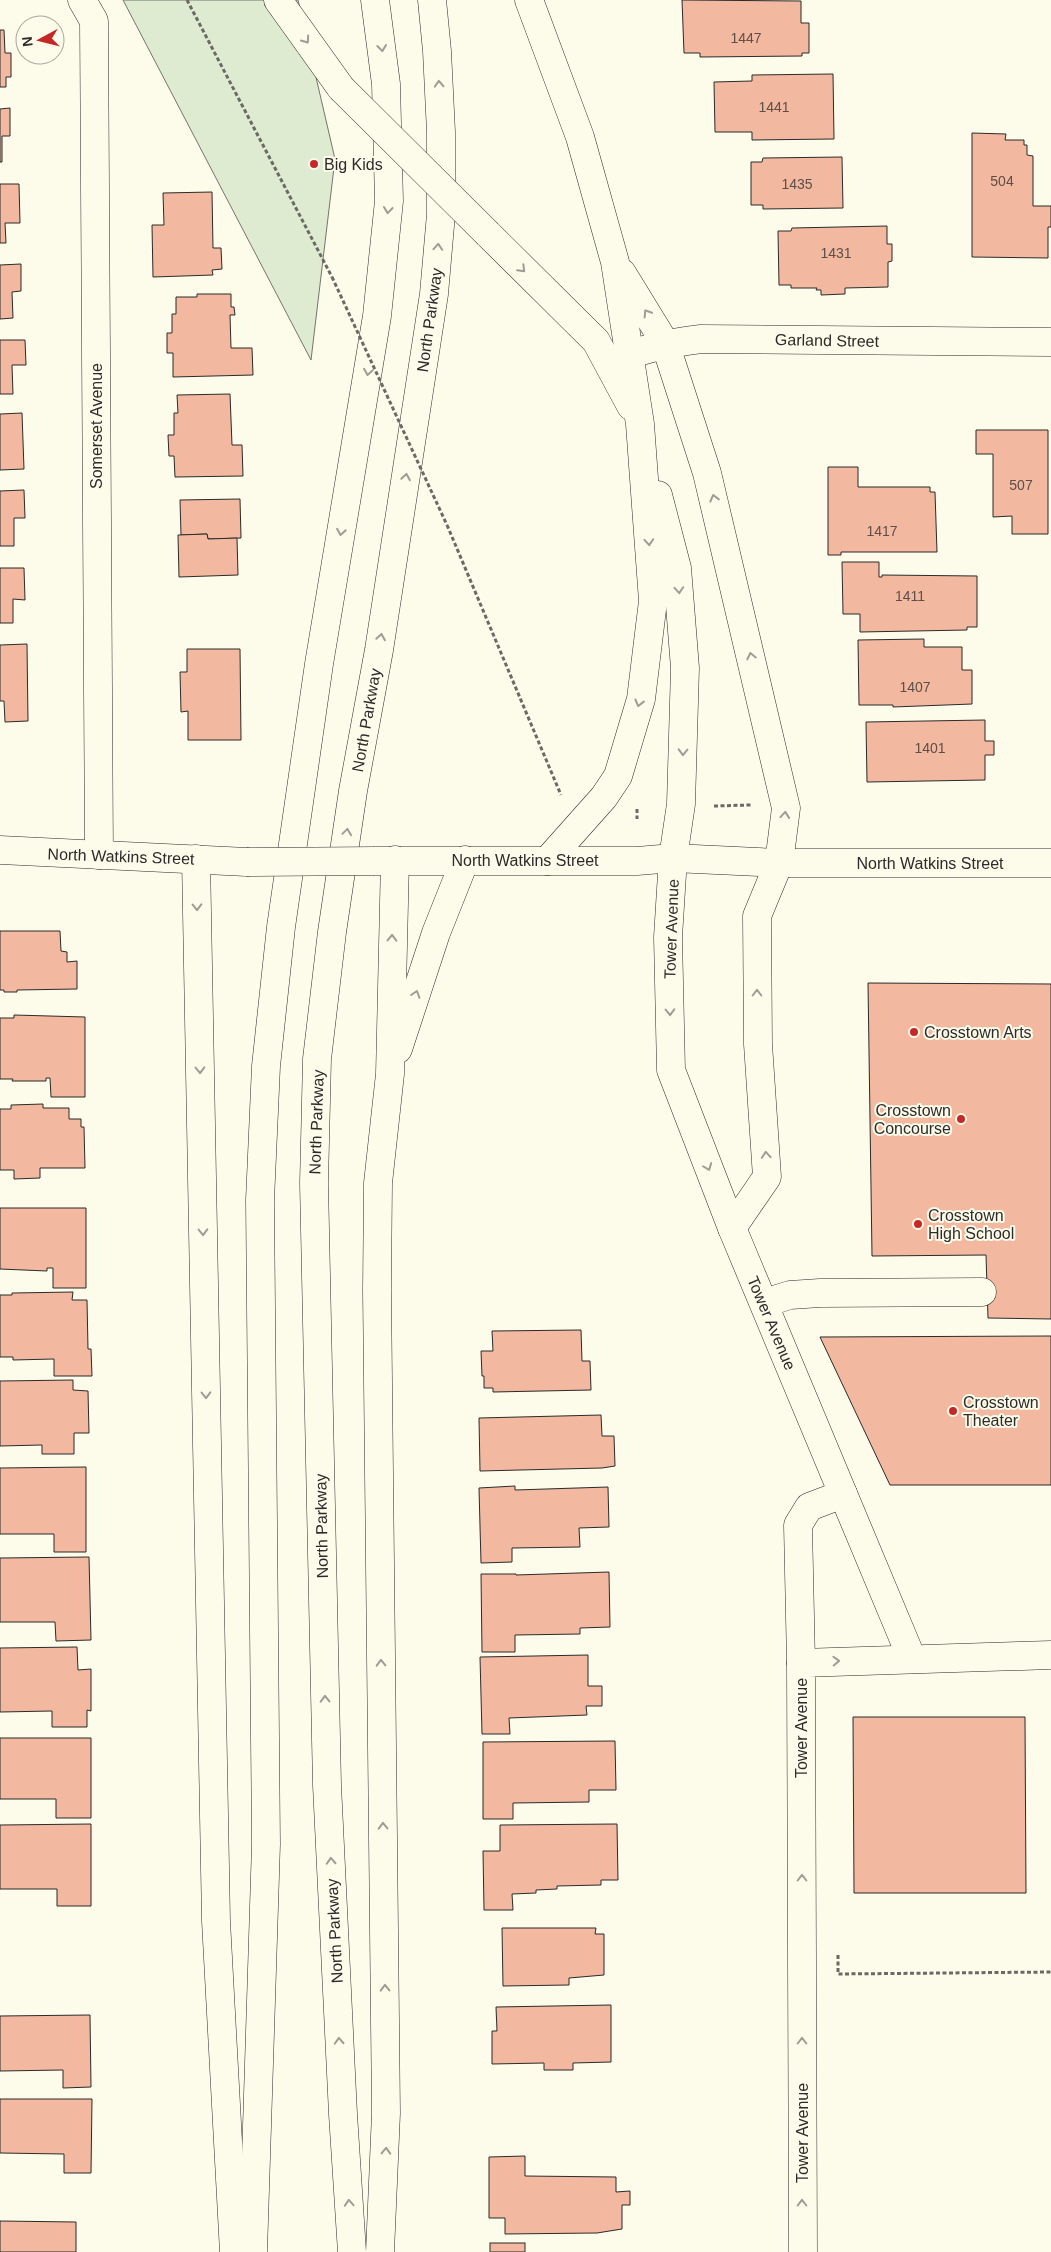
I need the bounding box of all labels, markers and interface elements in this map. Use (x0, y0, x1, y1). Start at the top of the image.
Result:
north arrow (15, 15, 65, 65)
house number: 1447 (730, 30, 762, 46)
one-way arrow (300, 34, 309, 44)
text: N (19, 36, 36, 48)
one-way arrow (376, 45, 387, 53)
one-way arrow (433, 79, 444, 87)
house number: 1441 (758, 99, 790, 115)
place label: Big Kids (324, 156, 383, 173)
marker: Big Kids (308, 158, 320, 170)
house number: 504 (990, 173, 1014, 189)
house number: 1435 (781, 176, 813, 192)
one-way arrow (383, 207, 394, 215)
one-way arrow (432, 242, 443, 250)
house number: 1431 (820, 245, 852, 261)
one-way arrow (516, 263, 525, 272)
street label: North Parkway (414, 267, 445, 373)
one-way arrow (643, 310, 653, 319)
street label: Garland Street (775, 331, 880, 350)
street label: Somerset Avenue (88, 363, 105, 489)
one-way arrow (364, 367, 374, 376)
one-way arrow (400, 473, 411, 481)
house number: 507 (1009, 477, 1033, 493)
one-way arrow (709, 494, 720, 503)
house number: 1417 (866, 523, 898, 539)
one-way arrow (337, 528, 347, 536)
one-way arrow (643, 538, 654, 546)
one-way arrow (673, 586, 684, 594)
house number: 1411 (895, 588, 925, 604)
one-way arrow (375, 633, 386, 641)
one-way arrow (746, 652, 757, 661)
street label: North Parkway (349, 667, 384, 773)
house number: 1407 (899, 679, 931, 695)
one-way arrow (634, 699, 645, 708)
house number: 1401 (914, 740, 946, 756)
one-way arrow (678, 748, 688, 756)
one-way arrow (779, 810, 790, 818)
one-way arrow (341, 828, 352, 836)
street label: North Watkins Street (47, 845, 195, 868)
street label: North Watkins Street (451, 852, 599, 869)
street label: North Watkins Street (856, 855, 1004, 872)
street label: Tower Avenue (661, 879, 682, 979)
one-way arrow (192, 904, 202, 912)
one-way arrow (387, 933, 397, 941)
one-way arrow (752, 989, 762, 996)
one-way arrow (411, 991, 421, 999)
one-way arrow (665, 1008, 675, 1016)
place label: Crosstown Arts (924, 1024, 1032, 1041)
marker: Crosstown Arts (908, 1026, 920, 1038)
one-way arrow (195, 1066, 205, 1074)
street label: North Parkway (306, 1069, 327, 1175)
place label: Crosstown Concourse (874, 1102, 951, 1137)
marker: Crosstown Concourse (955, 1113, 967, 1125)
one-way arrow (760, 1151, 771, 1159)
one-way arrow (703, 1163, 713, 1171)
place label: Crosstown High School (928, 1207, 1014, 1242)
marker: Crosstown High School (912, 1218, 924, 1230)
one-way arrow (198, 1229, 208, 1237)
street label: Tower Avenue (744, 1274, 799, 1373)
one-way arrow (201, 1392, 211, 1399)
place label: Crosstown Theater (963, 1394, 1039, 1429)
marker: Crosstown Theater (947, 1405, 959, 1417)
street label: North Parkway (312, 1473, 331, 1579)
one-way arrow (832, 1656, 840, 1666)
one-way arrow (376, 1659, 386, 1667)
street label: Tower Avenue (793, 1678, 810, 1778)
one-way arrow (320, 1695, 330, 1702)
one-way arrow (378, 1822, 388, 1830)
one-way arrow (325, 1857, 336, 1865)
one-way arrow (797, 1874, 807, 1882)
street label: North Parkway (323, 1878, 346, 1984)
one-way arrow (380, 1984, 390, 1992)
one-way arrow (334, 2037, 345, 2045)
one-way arrow (797, 2037, 807, 2044)
street label: Tower Avenue (794, 2083, 811, 2183)
one-way arrow (380, 2147, 391, 2155)
one-way arrow (343, 2199, 354, 2207)
one-way arrow (797, 2199, 807, 2207)

